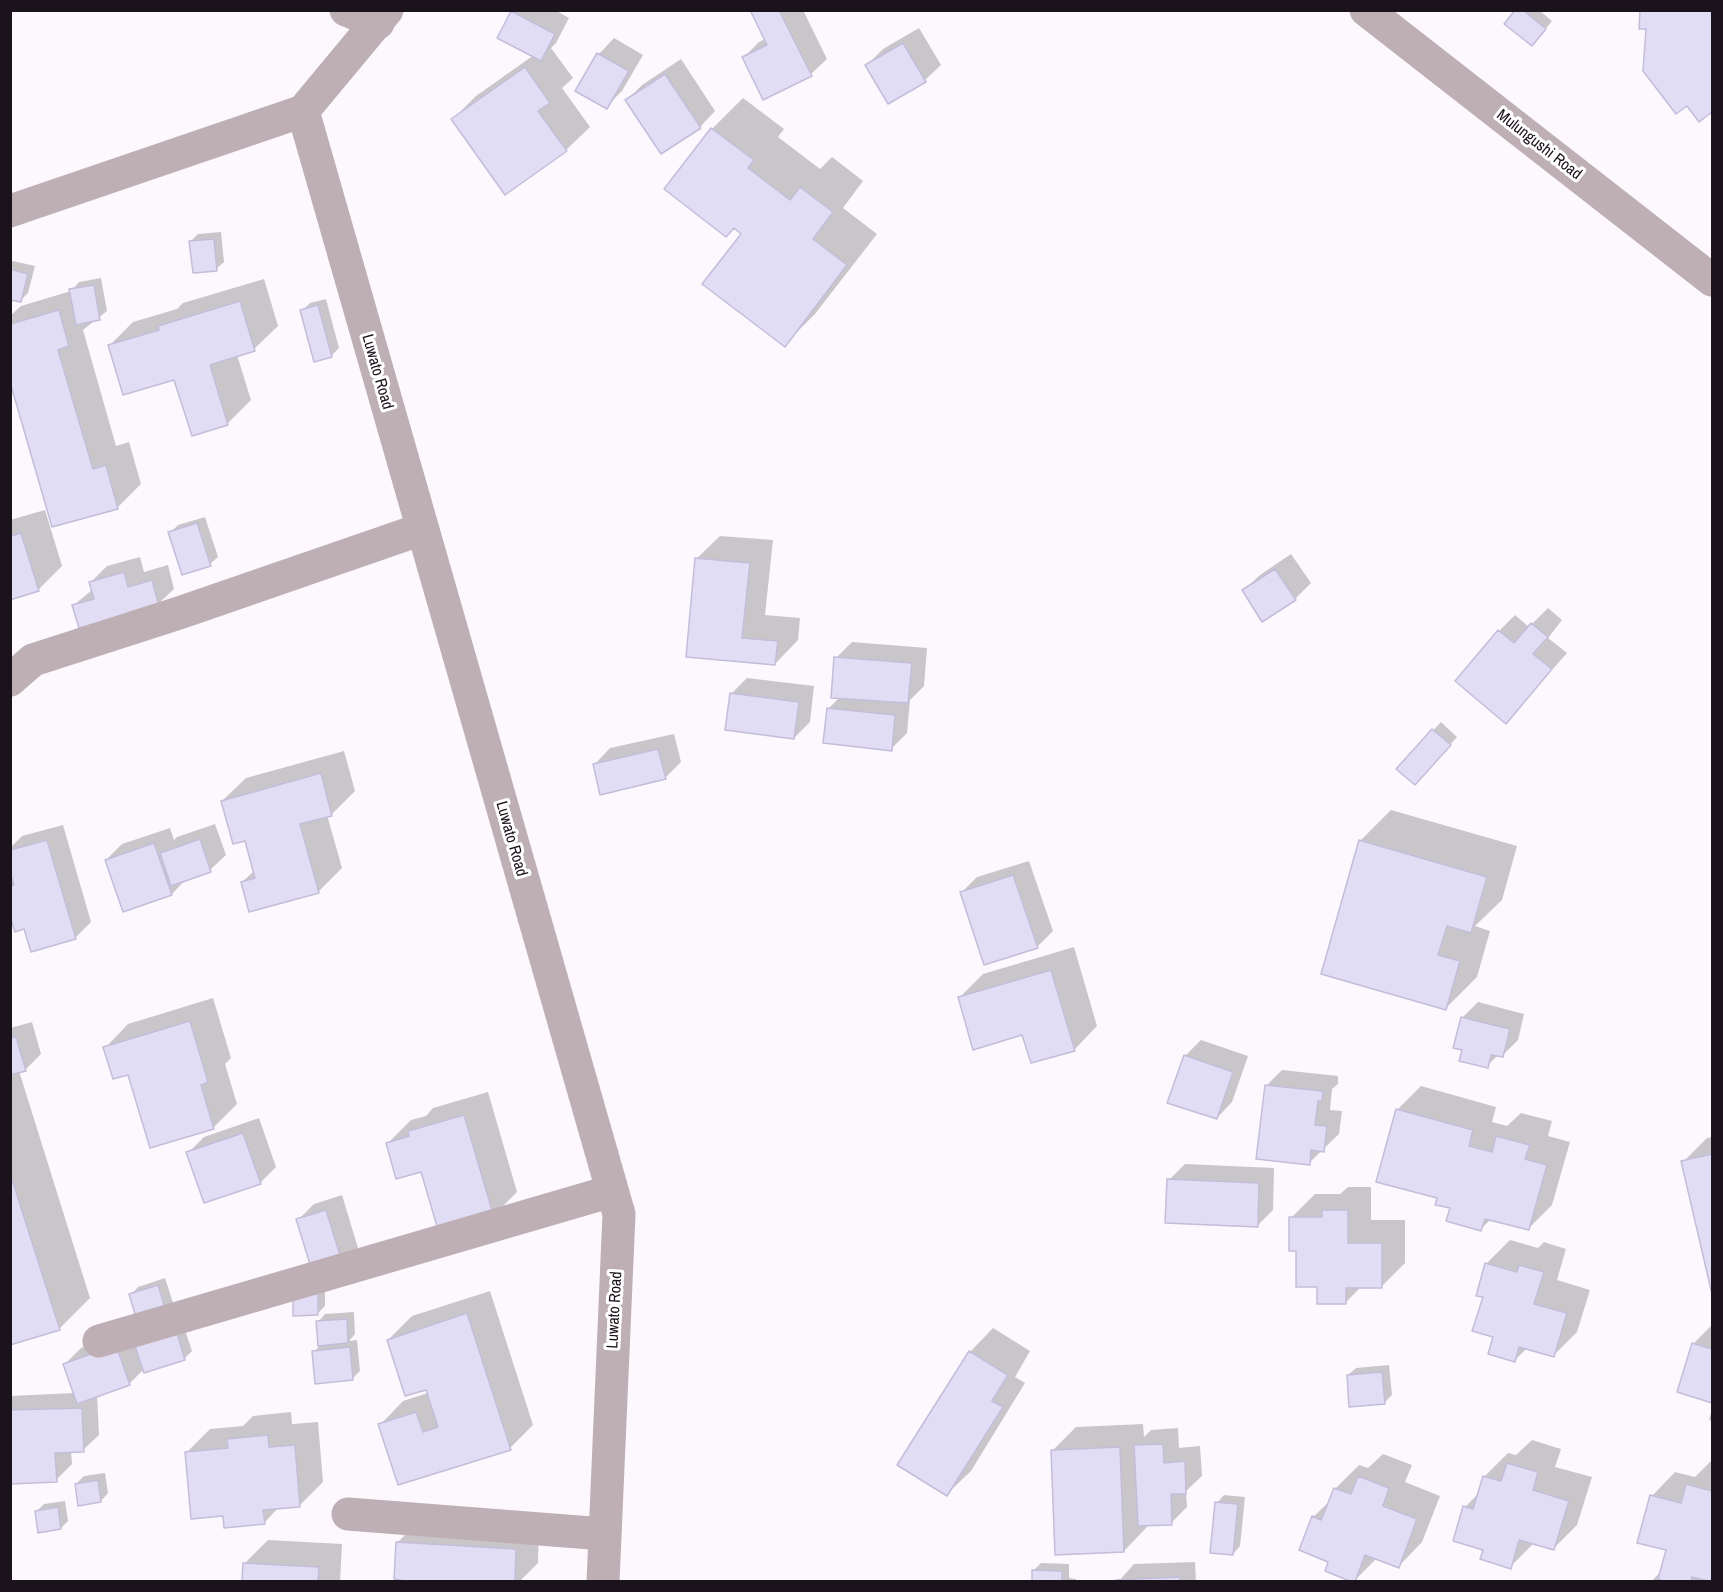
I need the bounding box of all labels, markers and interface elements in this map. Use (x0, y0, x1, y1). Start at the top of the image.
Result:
street label: Mulungushi Road (1493, 106, 1585, 184)
street label: Luwato Road (357, 332, 397, 412)
street label: Luwato Road (491, 799, 531, 879)
street label: Luwato Road (603, 1271, 627, 1349)

